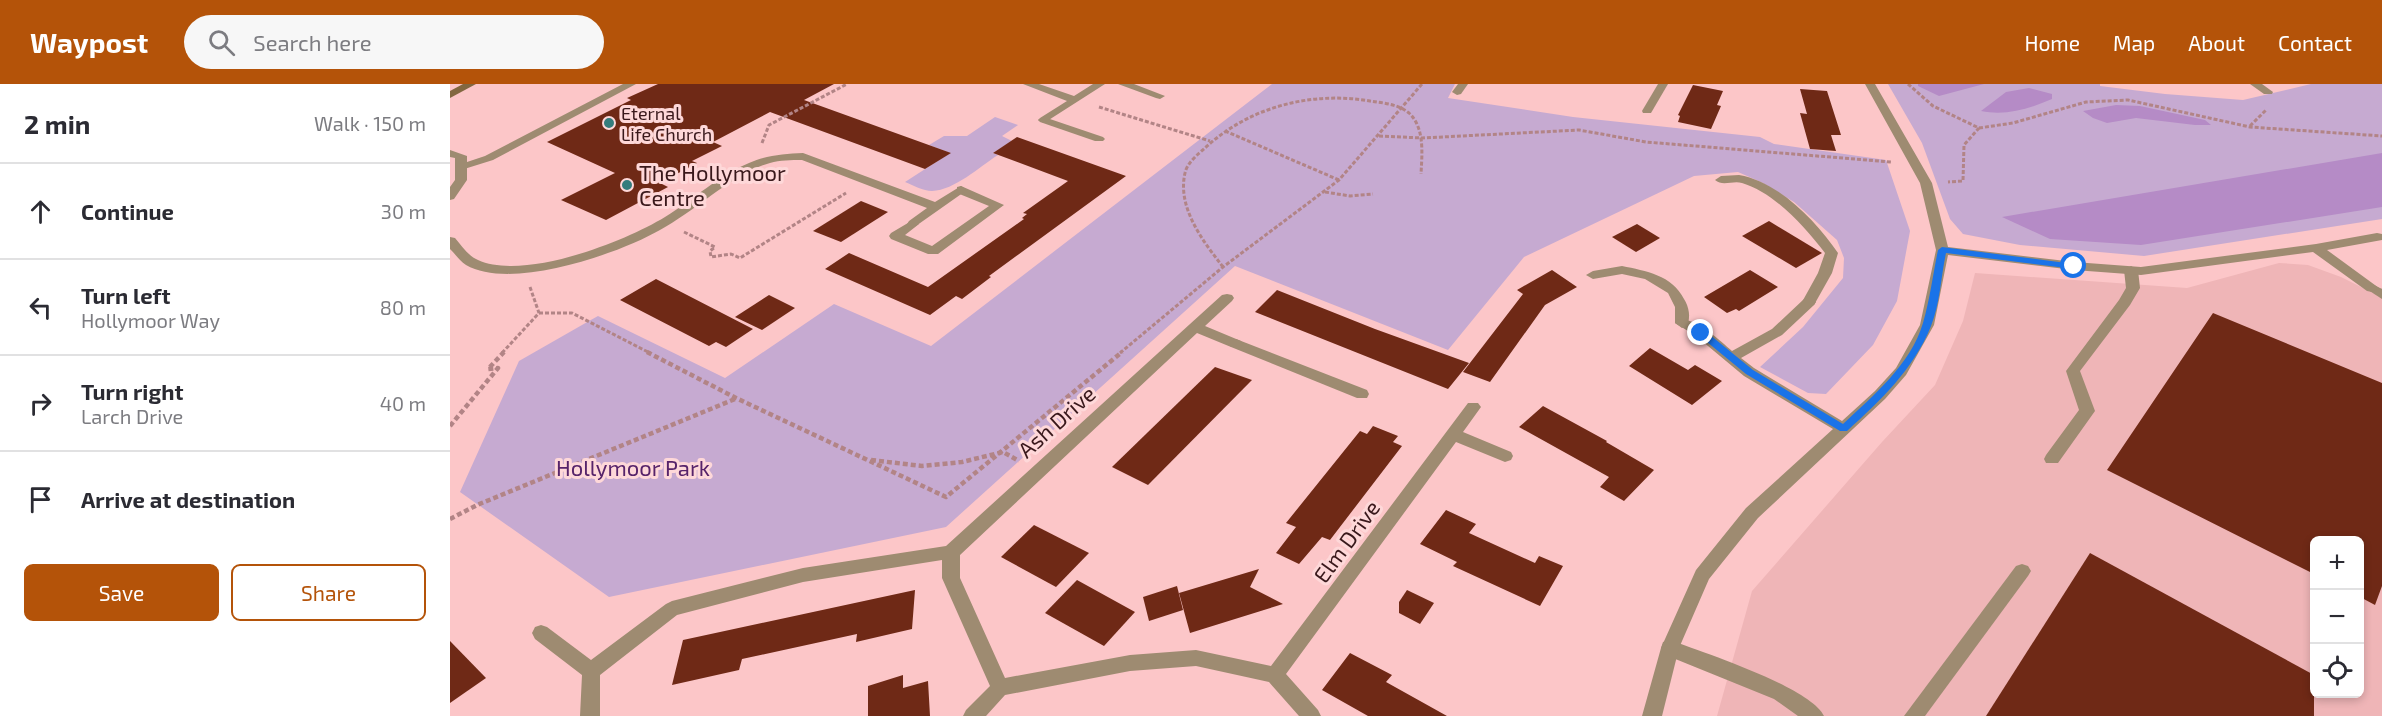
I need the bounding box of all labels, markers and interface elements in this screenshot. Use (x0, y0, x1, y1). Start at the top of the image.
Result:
search box (184, 15, 604, 69)
text: Waypost (30, 25, 148, 59)
icon: search (205, 26, 238, 59)
text: Search here (253, 29, 372, 55)
text: Home (2024, 30, 2080, 55)
text: Map (2113, 30, 2155, 55)
text: About (2188, 30, 2245, 55)
text: Contact (2278, 30, 2352, 55)
place label: Eternal Life Church (621, 102, 712, 145)
text: 2 min (24, 108, 90, 139)
text: Walk · 150 m (314, 111, 426, 135)
marker: Eternal Life Church (602, 116, 616, 130)
place label: The Hollymoor Centre (639, 159, 786, 210)
marker: The Hollymoor Centre (620, 178, 634, 192)
icon: ahead (24, 195, 57, 228)
text: Continue (81, 198, 174, 224)
text: 30 m (381, 199, 426, 223)
route start (2060, 252, 2086, 278)
text: Turn left (81, 282, 170, 308)
icon: left (24, 291, 57, 324)
text: 80 m (380, 295, 426, 319)
text: Hollymoor Way (81, 308, 220, 332)
route end (1687, 319, 1713, 345)
text: Turn right (81, 378, 183, 404)
street label: Ash Drive (1012, 380, 1100, 462)
icon: right (24, 387, 57, 420)
text: 40 m (380, 391, 426, 415)
text: Larch Drive (81, 404, 183, 428)
park label: Hollymoor Park (556, 454, 710, 480)
icon: arrive (24, 483, 57, 516)
text: Arrive at destination (81, 486, 295, 512)
street label: Elm Drive (1307, 495, 1385, 587)
map controls (2310, 536, 2364, 698)
button: + (2310, 536, 2364, 590)
button: Save (24, 564, 219, 621)
button: Share (231, 564, 426, 621)
button: − (2310, 590, 2364, 644)
button: locate (2310, 644, 2364, 698)

